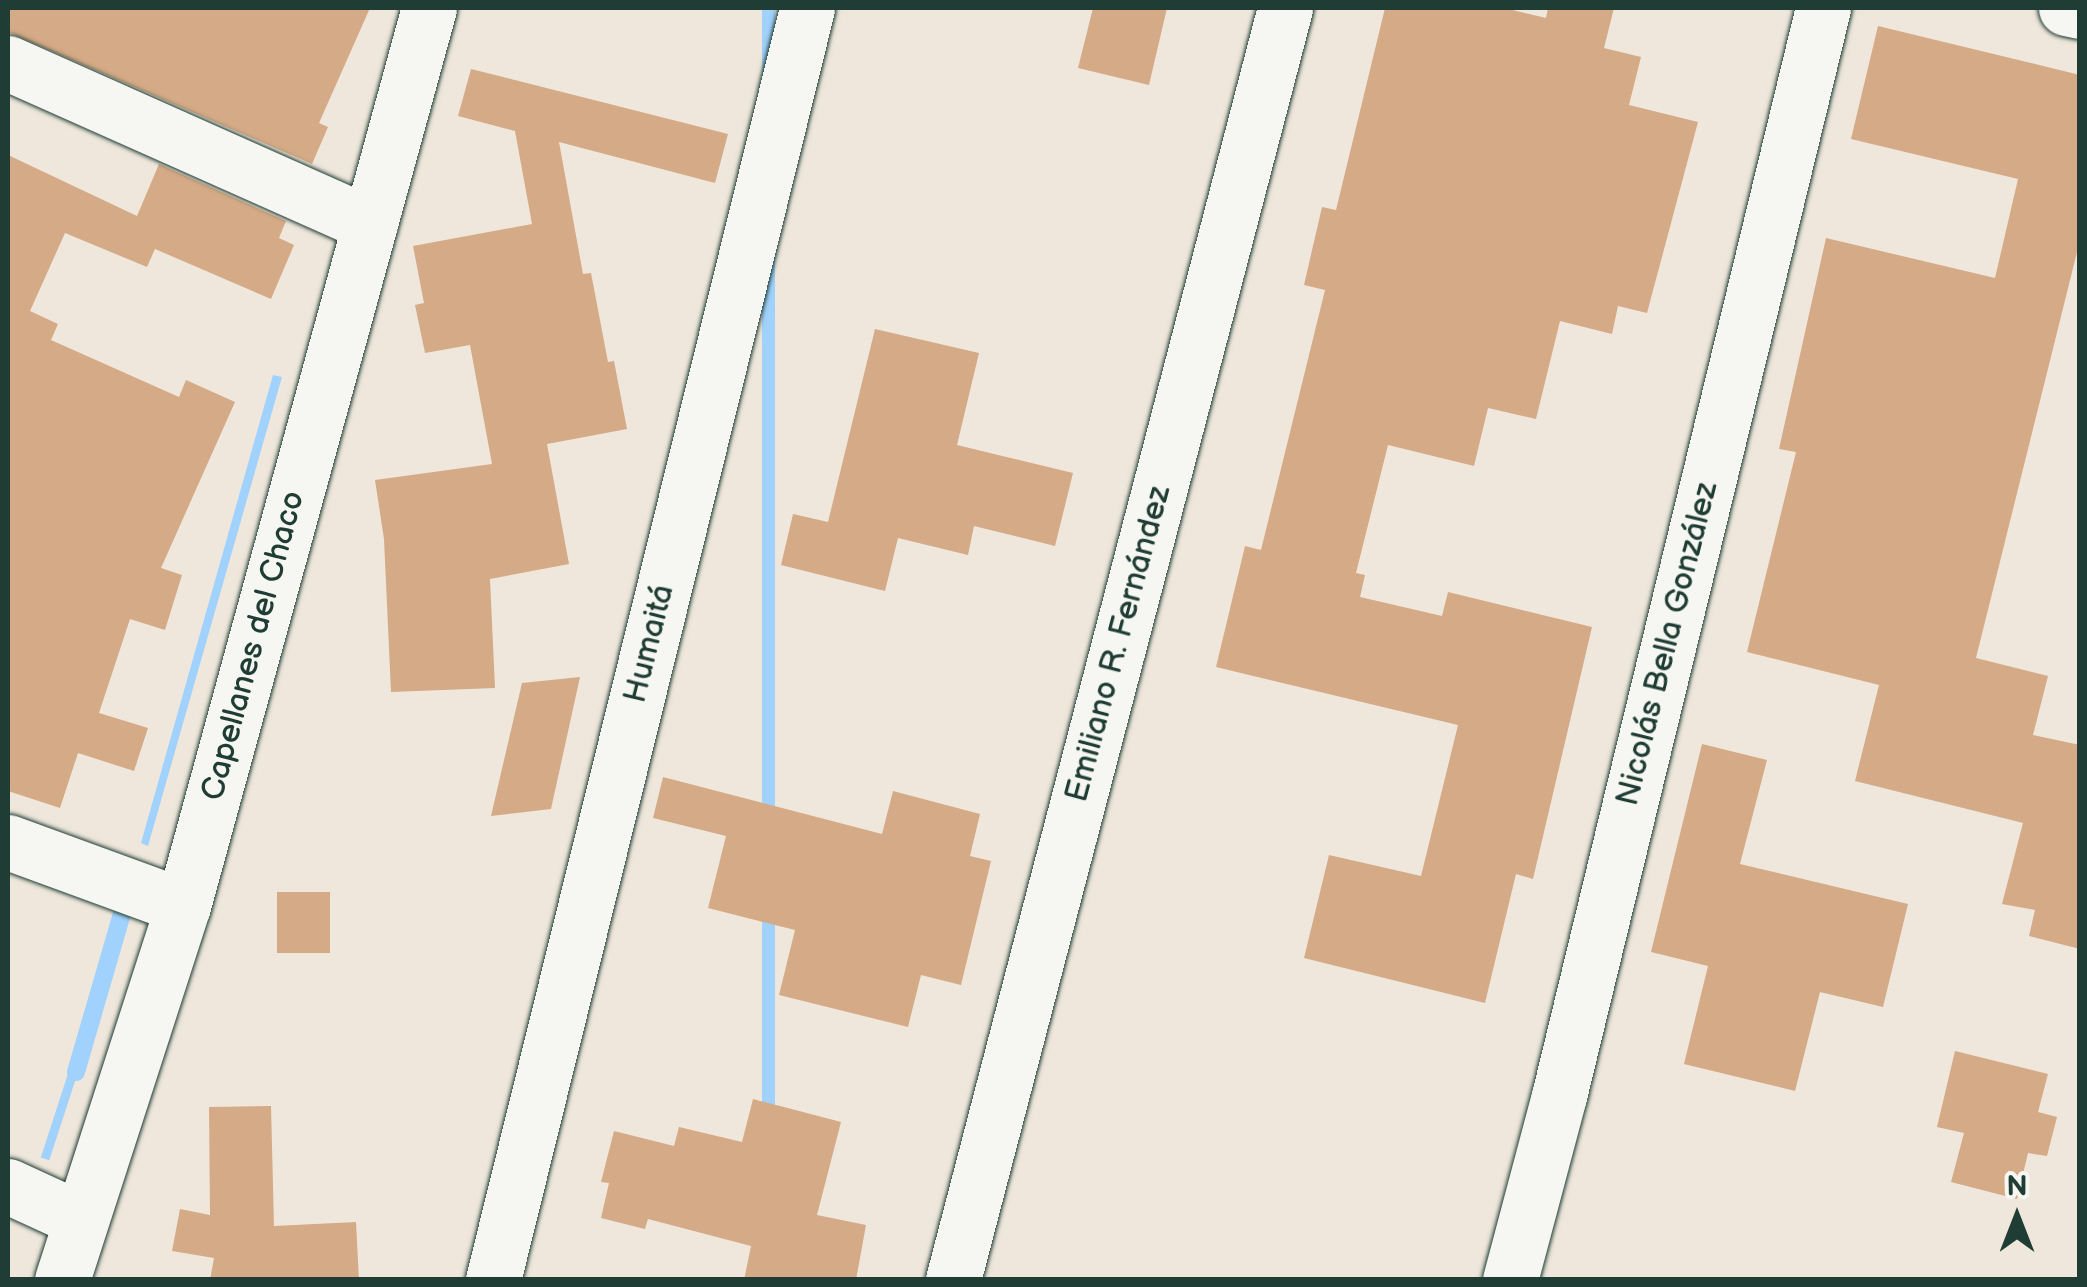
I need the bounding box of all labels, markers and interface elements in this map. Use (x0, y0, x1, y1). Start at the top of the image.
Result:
street label: Nicolás Bella González (1609, 478, 1727, 810)
street label: Emiliano R. Fernández (1058, 482, 1180, 806)
street label: Capellanes del Chaco (194, 487, 314, 805)
street label: Humaitá (617, 581, 683, 707)
north arrow (1967, 1167, 2067, 1267)
text: N (2006, 1170, 2028, 1203)

